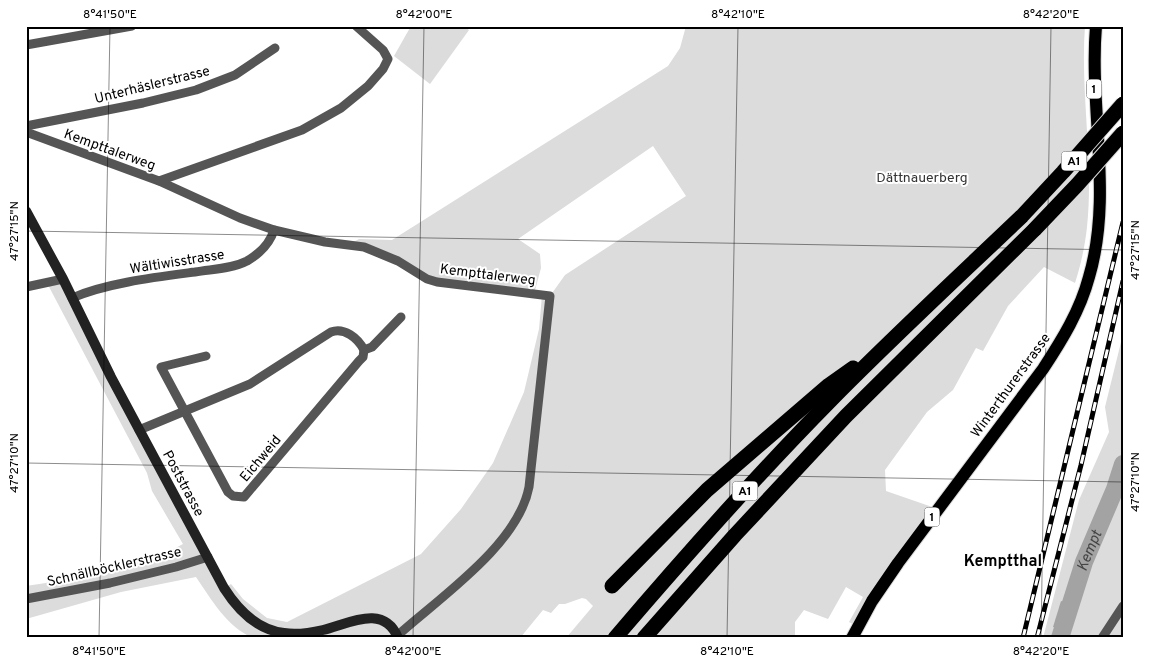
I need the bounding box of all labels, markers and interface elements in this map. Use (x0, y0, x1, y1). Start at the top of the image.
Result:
text: 8°41'50"E (83, 7, 137, 23)
text: 8°42'00"E (396, 7, 452, 23)
text: 8°42'10"E (711, 7, 765, 23)
text: 8°42'20"E (1023, 7, 1079, 23)
street label: Unterhäslerstrasse (93, 63, 212, 108)
road number: 1 (1086, 80, 1102, 98)
street label: Kempttalerweg (61, 126, 158, 175)
road number: A1 (1062, 152, 1086, 170)
park label: Dättnauerberg (876, 170, 968, 187)
text: 47°27'15"N (7, 201, 23, 261)
text: 47°27'15"N (1128, 220, 1144, 280)
street label: Wältiwisstrasse (129, 247, 226, 278)
street label: Kempttalerweg (439, 261, 537, 290)
street label: Winterthurerstrasse (968, 330, 1055, 441)
street label: Eichweid (237, 432, 286, 486)
text: 47°27'10"N (7, 433, 23, 493)
street label: Poststrasse (158, 448, 207, 520)
text: 47°27'10"N (1128, 452, 1144, 512)
road number: A1 (732, 482, 758, 501)
road number: 1 (924, 508, 940, 526)
water label: Kempt (1074, 527, 1108, 574)
street label: Schnällböcklerstrasse (46, 544, 183, 591)
district label: Kemptthal (964, 552, 1042, 572)
text: 8°41'50"E (72, 644, 126, 660)
text: 8°42'00"E (385, 644, 441, 660)
text: 8°42'10"E (700, 644, 754, 660)
text: 8°42'20"E (1013, 644, 1069, 660)

